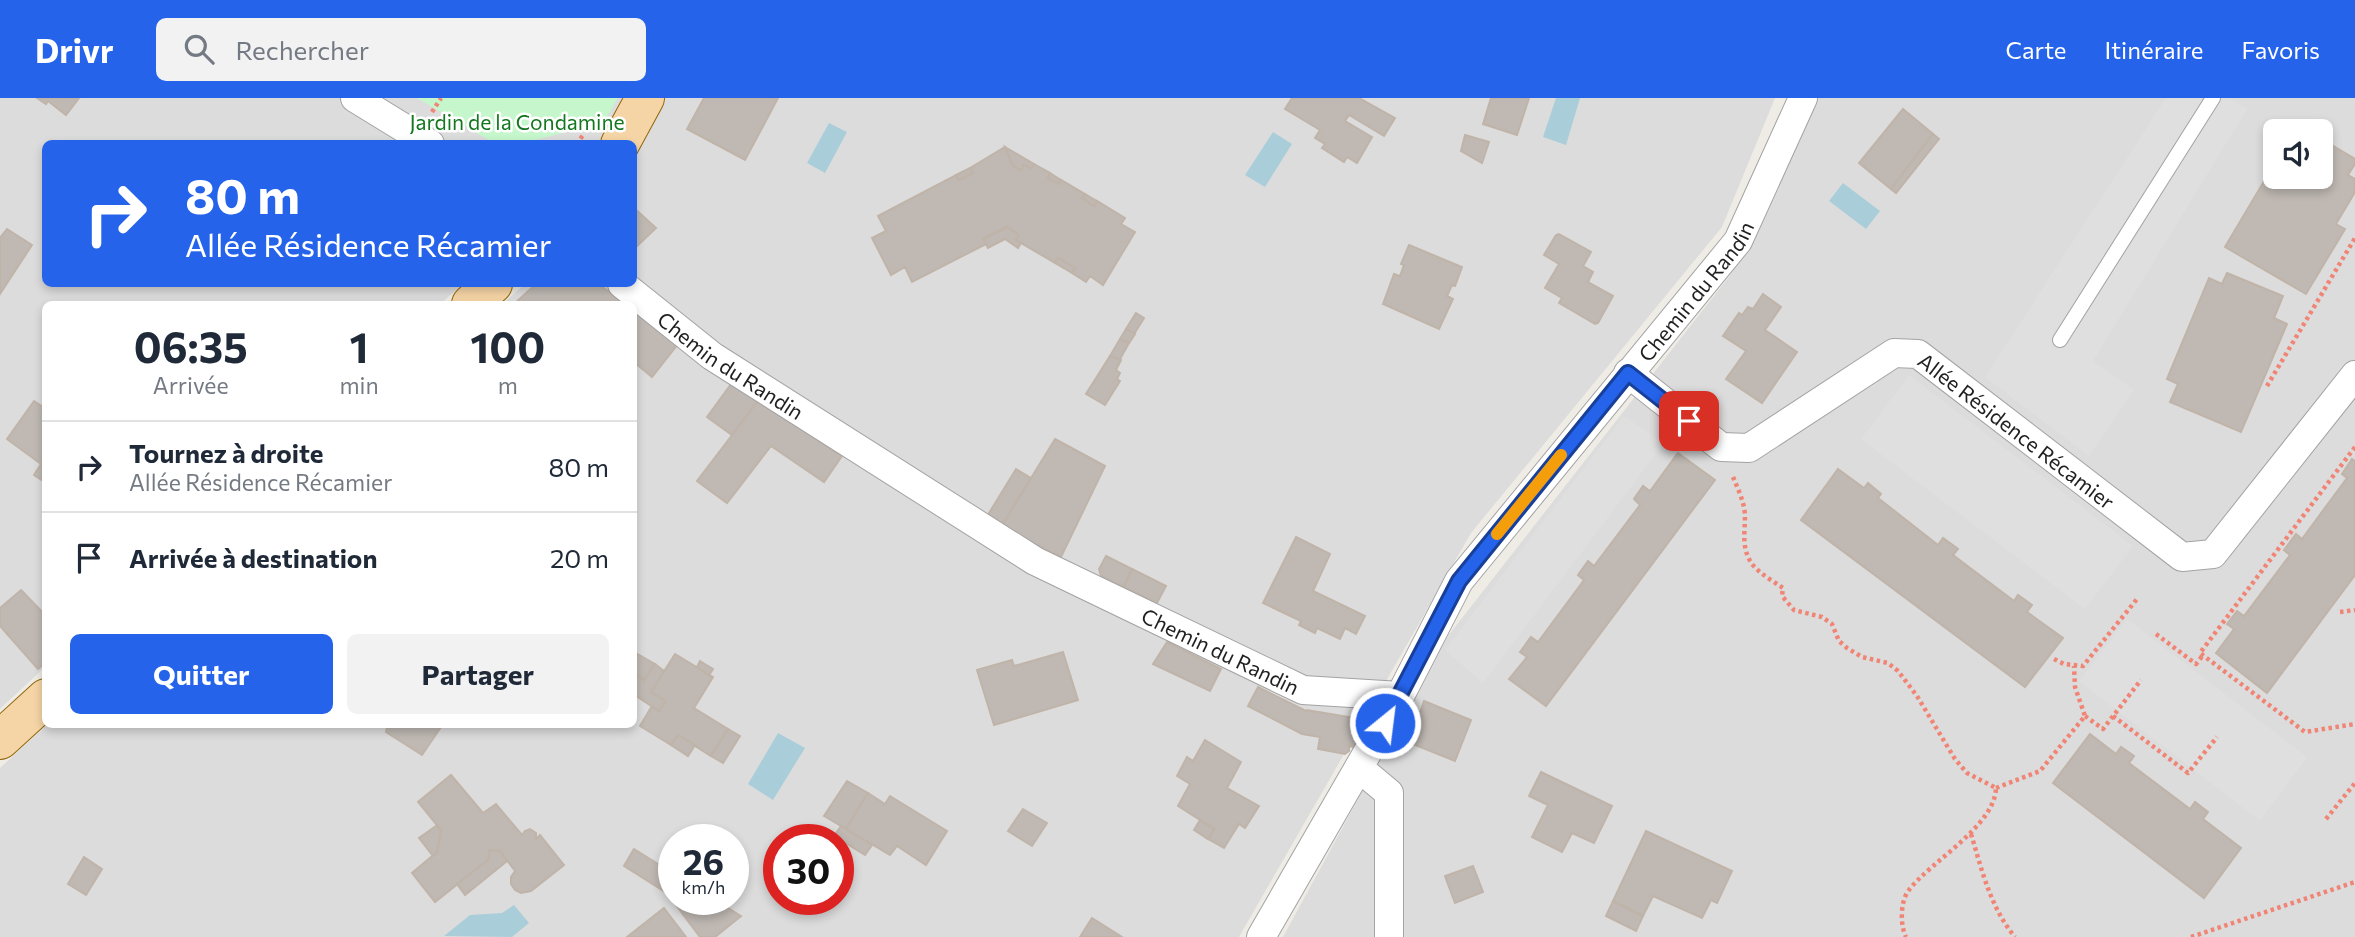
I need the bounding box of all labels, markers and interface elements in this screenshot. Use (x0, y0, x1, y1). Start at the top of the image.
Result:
search box (156, 18, 646, 81)
text: Drivr (35, 29, 114, 70)
icon: search (180, 30, 218, 68)
text: Rechercher (236, 34, 369, 65)
text: Carte (2006, 35, 2067, 64)
text: Itinéraire (2105, 35, 2204, 64)
text: Favoris (2242, 35, 2320, 64)
park label: Jardin de la Condamine (409, 109, 625, 134)
map controls (2263, 119, 2333, 189)
button: sound (2263, 119, 2333, 189)
text: 80 m (185, 164, 300, 224)
icon: right (70, 168, 161, 259)
street label: Chemin du Randin (1632, 217, 1758, 366)
text: Allée Résidence Récamier (185, 224, 551, 264)
street label: Chemin du Randin (653, 306, 809, 424)
text: 06:35 (134, 320, 248, 372)
text: 1 (350, 320, 369, 372)
text: 100 (470, 320, 545, 372)
street label: Allée Résidence Récamier (1914, 347, 2120, 513)
text: Arrivée (153, 371, 229, 399)
text: min (339, 371, 379, 399)
text: m (498, 371, 518, 399)
pin (1659, 391, 1719, 451)
icon: arrive (1670, 402, 1708, 440)
text: Tournez à droite (129, 437, 324, 468)
icon: right (70, 448, 108, 486)
text: 80 m (549, 451, 609, 482)
text: Allée Résidence Récamier (129, 468, 392, 496)
icon: arrive (70, 539, 108, 577)
text: Arrivée à destination (129, 542, 377, 573)
text: 20 m (550, 542, 609, 573)
street label: Chemin du Randin (1138, 602, 1304, 699)
button: Quitter (70, 634, 333, 714)
button: Partager (347, 634, 609, 714)
position arrow (1348, 686, 1422, 760)
speed limit sign: 30 (763, 824, 854, 915)
text: 26 (683, 839, 724, 882)
text: km/h (682, 876, 725, 898)

